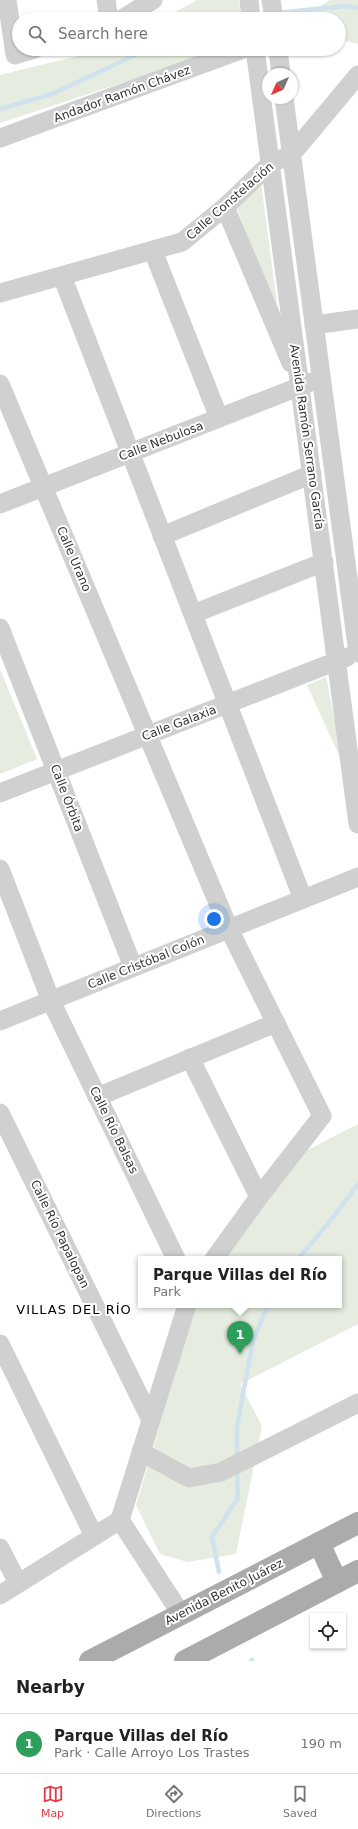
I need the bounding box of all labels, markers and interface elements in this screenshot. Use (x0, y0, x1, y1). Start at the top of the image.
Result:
search box (12, 12, 346, 56)
icon: search (26, 23, 48, 45)
text: Search here (58, 25, 148, 43)
street label: Andador Ramón Chávez (52, 63, 192, 125)
north arrow (262, 68, 298, 104)
street label: Calle Constelación (184, 159, 276, 243)
street label: Avenida Ramón Serrano García (287, 343, 327, 531)
street label: Calle Nebulosa (117, 418, 205, 464)
street label: Calle Urano (54, 524, 94, 594)
street label: Calle Galaxia (140, 702, 218, 744)
street label: Calle Órbita (48, 762, 87, 834)
your location (204, 909, 224, 929)
street label: Calle Cristóbal Colón (86, 932, 206, 992)
street label: Calle Río Balsas (87, 1084, 141, 1176)
street label: Calle Río Papalopan (28, 1178, 92, 1290)
popup (138, 1256, 342, 1308)
text: Parque Villas del Río (153, 1266, 327, 1284)
text: Park (153, 1284, 181, 1299)
district label: VILLAS DEL RÍO (16, 1302, 132, 1317)
pin: 1 (227, 1321, 253, 1354)
street label: Avenida Benito Juárez (162, 1556, 286, 1628)
map controls (310, 1613, 346, 1649)
button: locate (310, 1613, 346, 1649)
text: Nearby (16, 1677, 85, 1697)
text: Parque Villas del Río (54, 1727, 228, 1745)
text: 1 (24, 1736, 34, 1751)
text: 190 m (300, 1736, 342, 1751)
text: Park · Calle Arroyo Los Trastes (54, 1745, 250, 1760)
tab: Map (41, 1783, 64, 1820)
tab: Directions (146, 1783, 201, 1820)
tab: Saved (283, 1783, 317, 1820)

